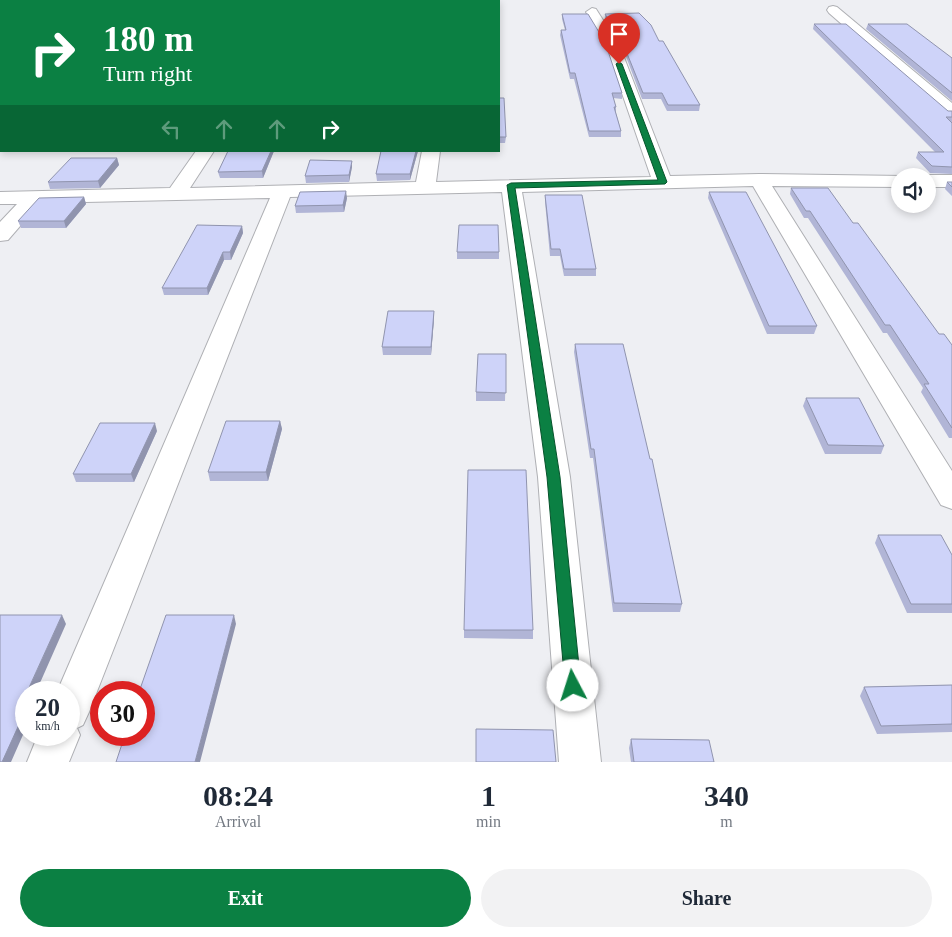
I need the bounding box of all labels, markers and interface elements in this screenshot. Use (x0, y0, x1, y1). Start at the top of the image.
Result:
pin (598, 13, 640, 64)
icon: right (20, 20, 85, 85)
text: 180 m (103, 20, 193, 59)
icon: arrive (605, 20, 633, 48)
text: Turn right (103, 61, 192, 86)
icon: left (157, 115, 185, 143)
icon: ahead (210, 115, 238, 143)
icon: ahead (263, 115, 291, 143)
icon: right (316, 115, 344, 143)
map controls (891, 168, 936, 213)
button: sound (891, 168, 936, 213)
position arrow (546, 659, 598, 711)
speed limit sign: 30 (90, 681, 155, 746)
text: 20 (35, 694, 60, 721)
text: km/h (35, 719, 60, 733)
text: 08:24 (203, 779, 273, 812)
text: 1 (481, 779, 496, 812)
text: 340 (704, 779, 749, 812)
text: Arrival (215, 813, 261, 830)
text: min (476, 813, 501, 830)
text: m (720, 813, 733, 830)
button: Exit (20, 869, 471, 927)
button: Share (481, 869, 932, 927)

